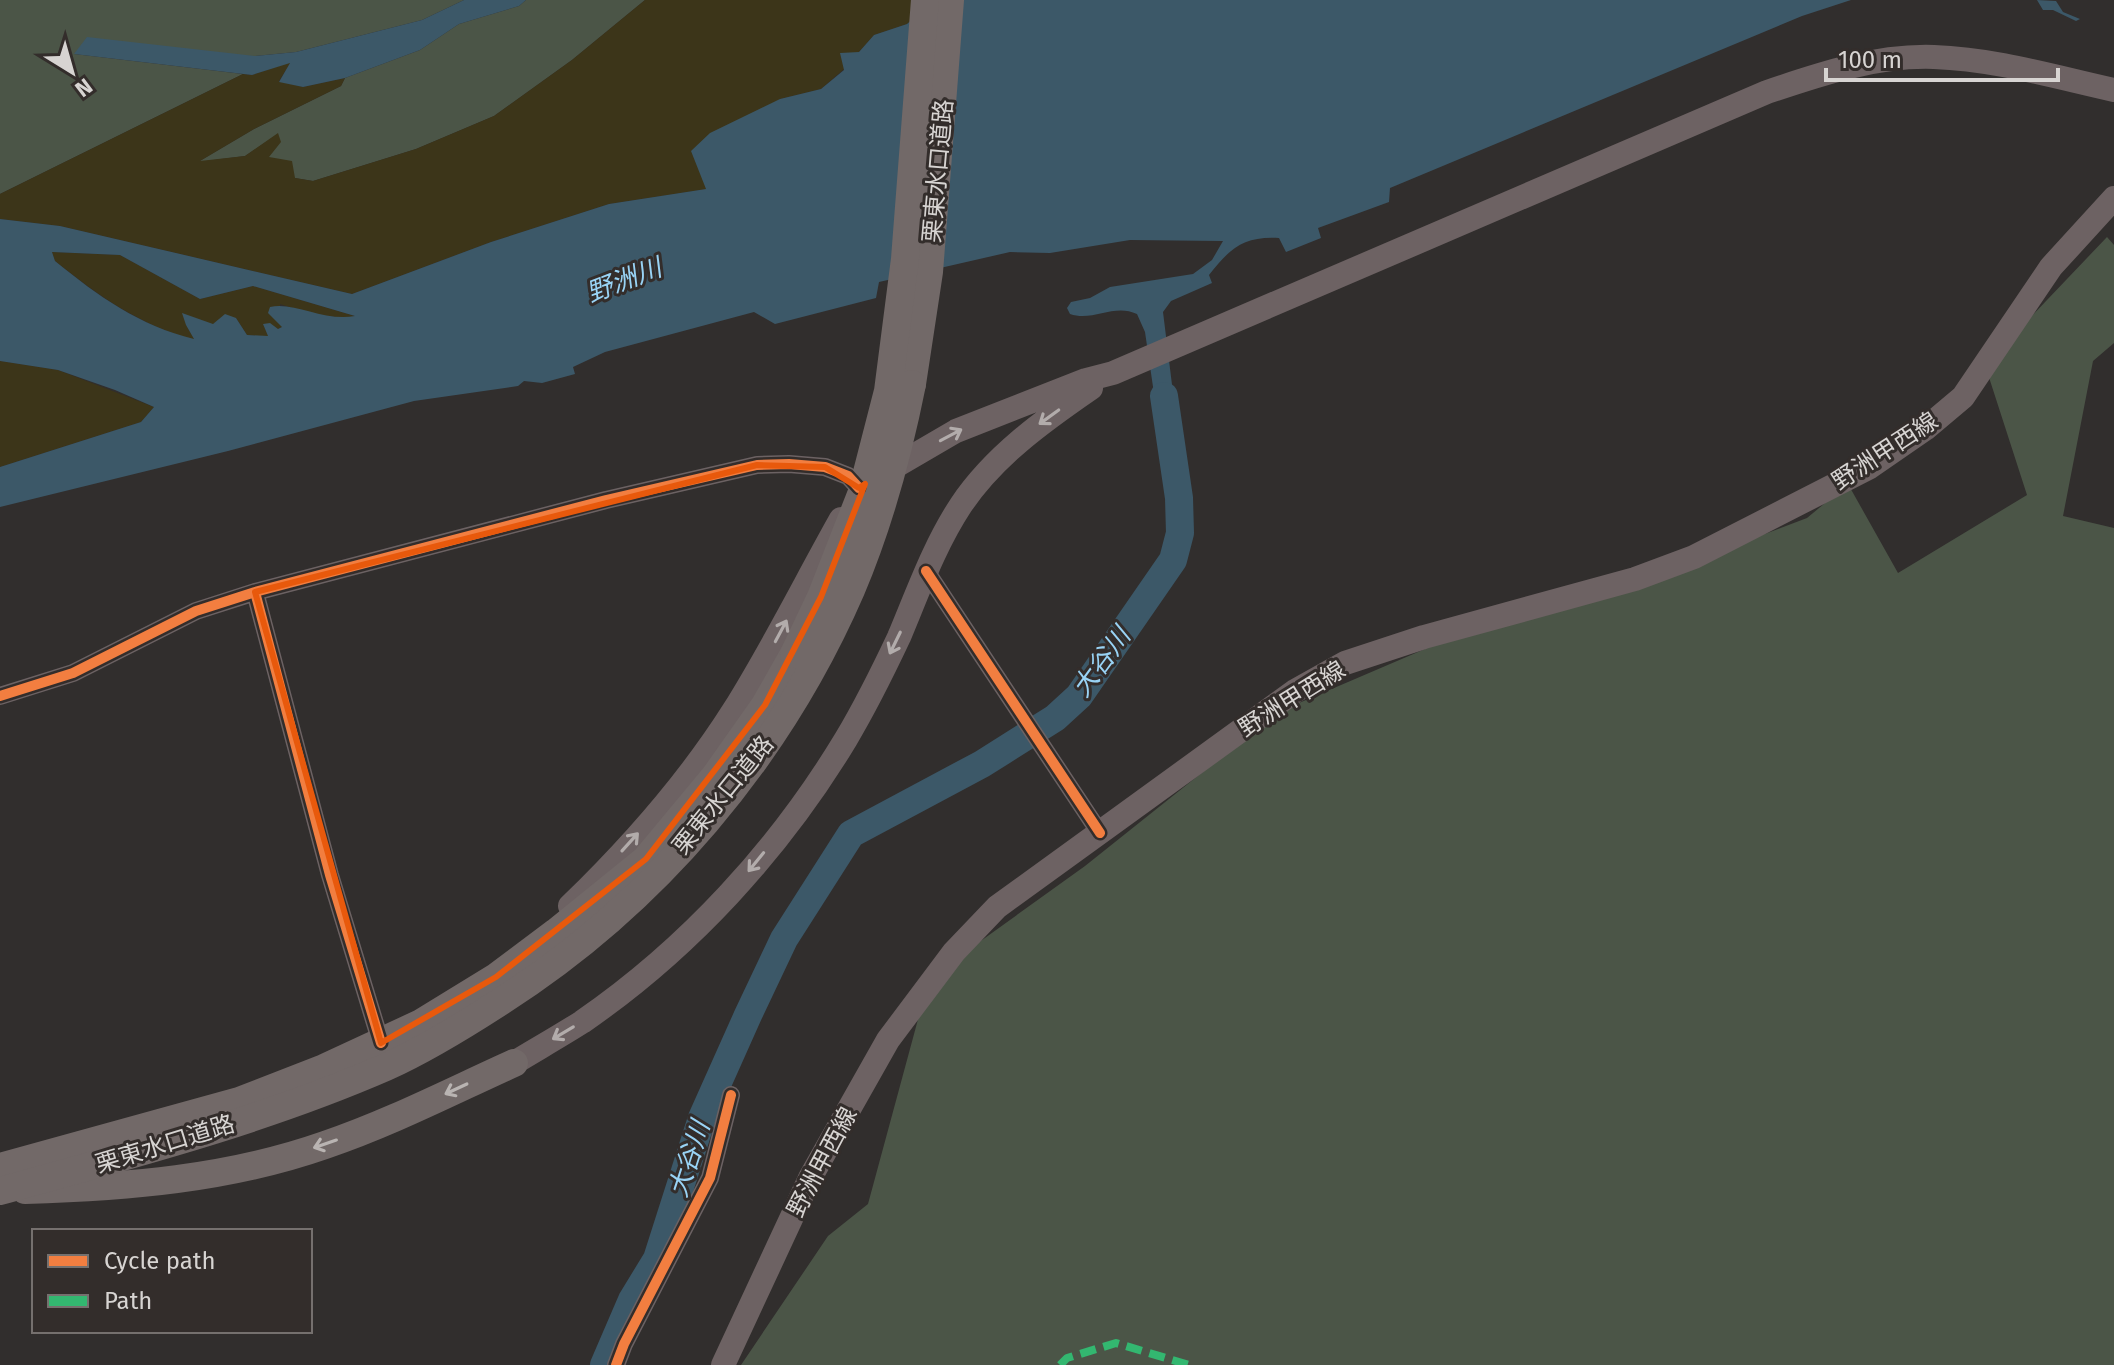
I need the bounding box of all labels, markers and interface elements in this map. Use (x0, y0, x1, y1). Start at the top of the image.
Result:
north arrow (32, 32, 112, 112)
scale bar (1826, 32, 2058, 82)
text: 100 m (1838, 46, 1902, 74)
text: N (70, 72, 98, 103)
street label: 栗東水口道路 (918, 98, 958, 244)
water label: 野洲川 (582, 251, 669, 309)
street label: 野洲甲西線 (1827, 407, 1943, 495)
one-way arrow (1039, 409, 1060, 426)
one-way arrow (938, 426, 962, 442)
water label: 大谷川 (1066, 619, 1139, 703)
one-way arrow (773, 620, 789, 644)
one-way arrow (887, 631, 902, 655)
street label: 野洲甲西線 (1234, 655, 1350, 743)
street label: 栗東水口道路 (667, 730, 779, 860)
one-way arrow (621, 833, 639, 853)
one-way arrow (748, 851, 766, 872)
one-way arrow (552, 1025, 575, 1041)
one-way arrow (444, 1082, 468, 1097)
street label: 野洲甲西線 (781, 1102, 863, 1222)
street label: 栗東水口道路 (92, 1110, 238, 1178)
water label: 大谷川 (663, 1114, 717, 1201)
one-way arrow (313, 1138, 338, 1153)
legend (32, 1229, 312, 1333)
text: Cycle path (104, 1247, 216, 1275)
text: Path (104, 1287, 152, 1315)

